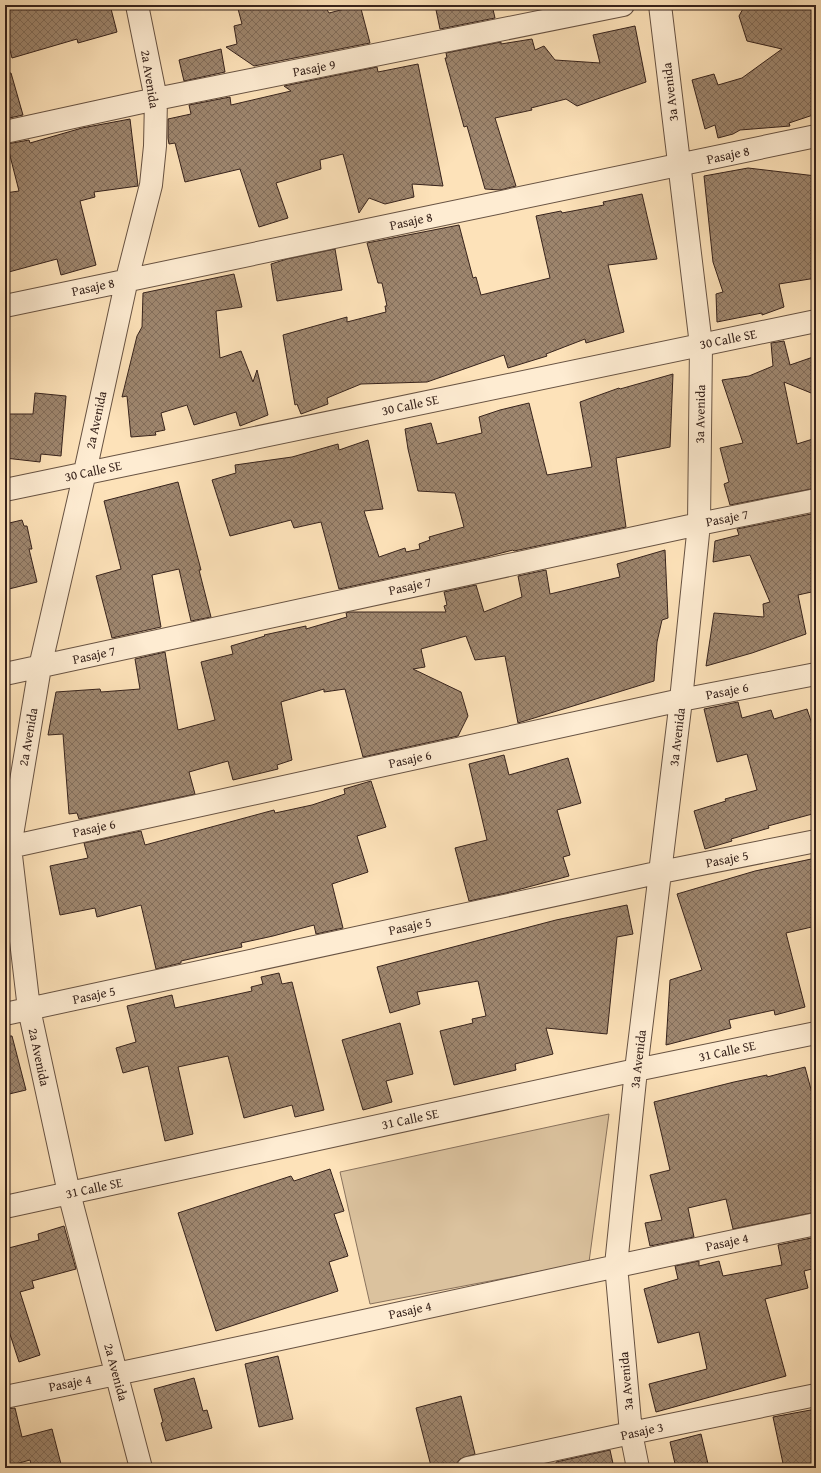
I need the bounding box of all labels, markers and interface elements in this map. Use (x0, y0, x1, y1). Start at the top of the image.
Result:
street label: 2a Avenida (136, 48, 164, 110)
street label: Pasaje 9 (291, 55, 337, 81)
street label: 3a Avenida (657, 61, 683, 122)
street label: Pasaje 8 (705, 141, 751, 169)
street label: Pasaje 8 (388, 207, 434, 235)
street label: Pasaje 8 (70, 273, 116, 301)
street label: 30 Calle SE (698, 324, 759, 354)
street label: 3a Avenida (690, 384, 710, 444)
street label: 2a Avenida (81, 388, 112, 451)
street label: 30 Calle SE (380, 390, 441, 420)
street label: 30 Calle SE (63, 456, 124, 486)
street label: Pasaje 7 (704, 505, 750, 531)
street label: Pasaje 7 (387, 572, 433, 600)
street label: Pasaje 7 (71, 641, 117, 669)
street label: Pasaje 6 (704, 678, 750, 704)
street label: 2a Avenida (14, 706, 43, 768)
street label: 3a Avenida (664, 706, 690, 767)
street label: Pasaje 6 (387, 745, 433, 773)
street label: Pasaje 6 (71, 814, 117, 842)
street label: Pasaje 5 (704, 846, 750, 872)
street label: Pasaje 5 (387, 912, 433, 940)
street label: Pasaje 5 (71, 981, 117, 1009)
street label: 2a Avenida (24, 1026, 55, 1089)
street label: 3a Avenida (625, 1028, 651, 1089)
street label: 31 Calle SE (697, 1036, 758, 1066)
street label: 31 Calle SE (380, 1104, 441, 1134)
street label: 31 Calle SE (64, 1173, 125, 1203)
street label: Pasaje 4 (704, 1228, 750, 1256)
street label: Pasaje 4 (387, 1296, 433, 1324)
street label: 2a Avenida (99, 1341, 133, 1404)
street label: 3a Avenida (614, 1350, 638, 1411)
street label: Pasaje 4 (47, 1370, 93, 1396)
street label: Pasaje 3 (619, 1417, 665, 1445)

